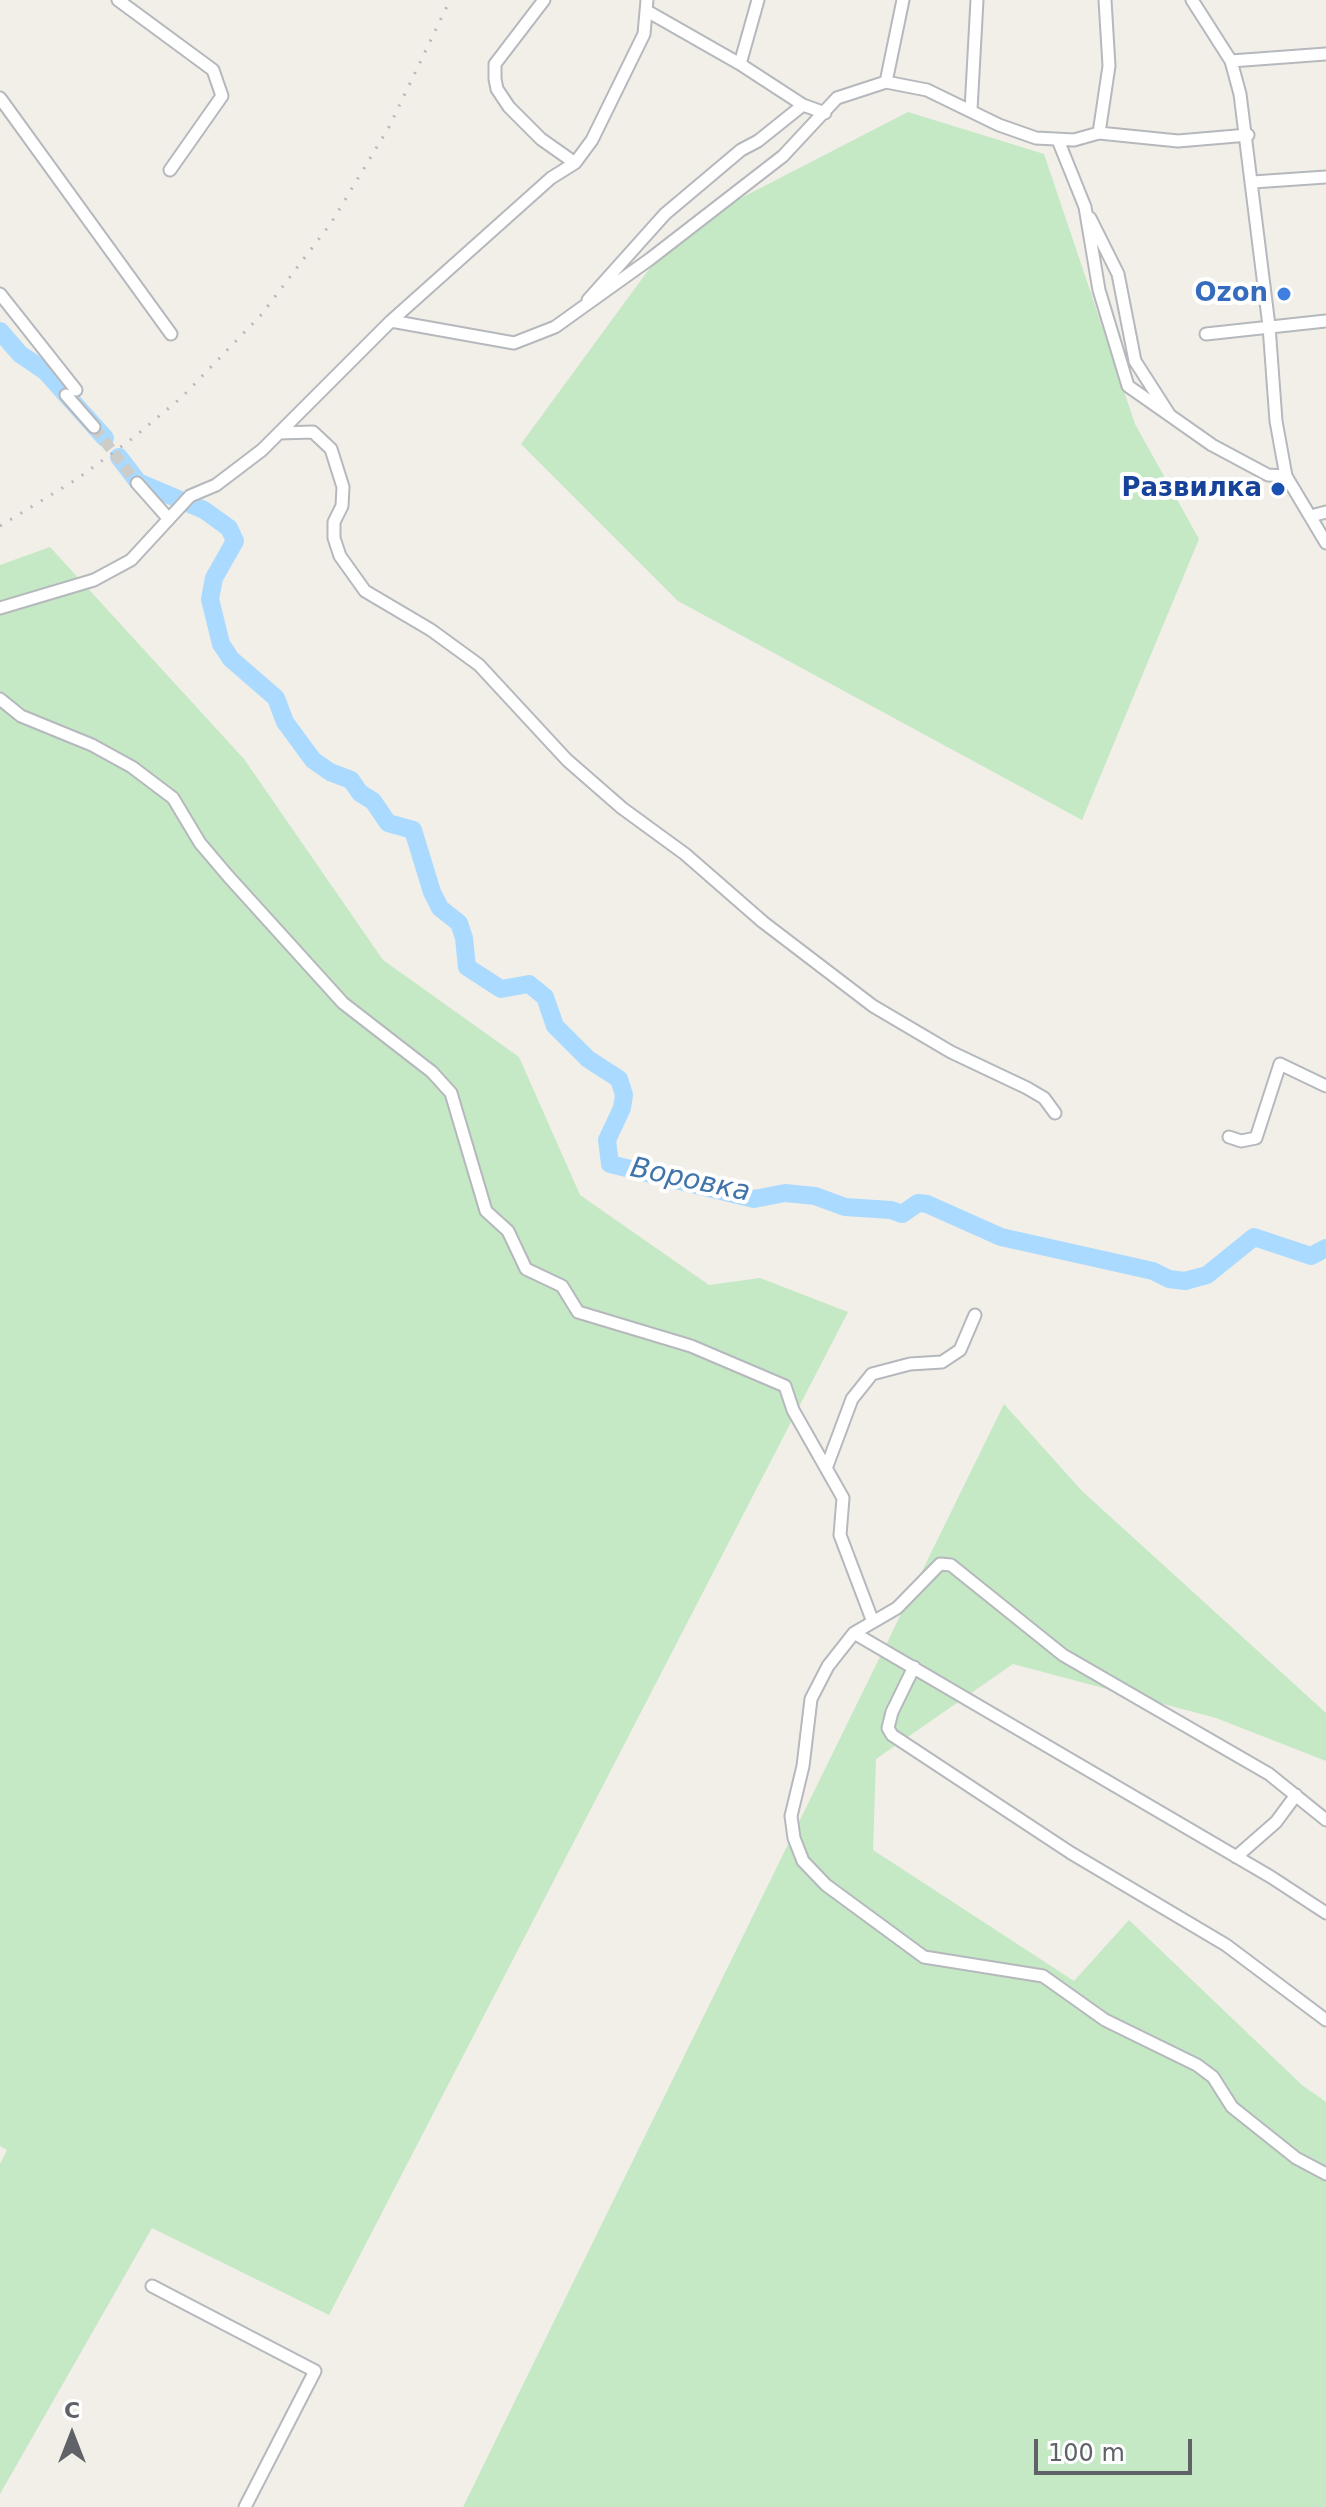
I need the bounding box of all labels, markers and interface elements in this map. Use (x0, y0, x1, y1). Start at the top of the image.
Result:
place label: Ozon (1194, 278, 1268, 310)
marker: Ozon (1275, 285, 1293, 303)
place label: Развилка (1121, 473, 1262, 505)
marker: Развилка (1269, 480, 1287, 498)
water label: Воровка (627, 1152, 753, 1210)
north arrow (32, 2395, 112, 2475)
text: С (64, 2398, 80, 2423)
scale bar (1038, 2423, 1196, 2473)
text: 100 m (1048, 2439, 1125, 2467)

